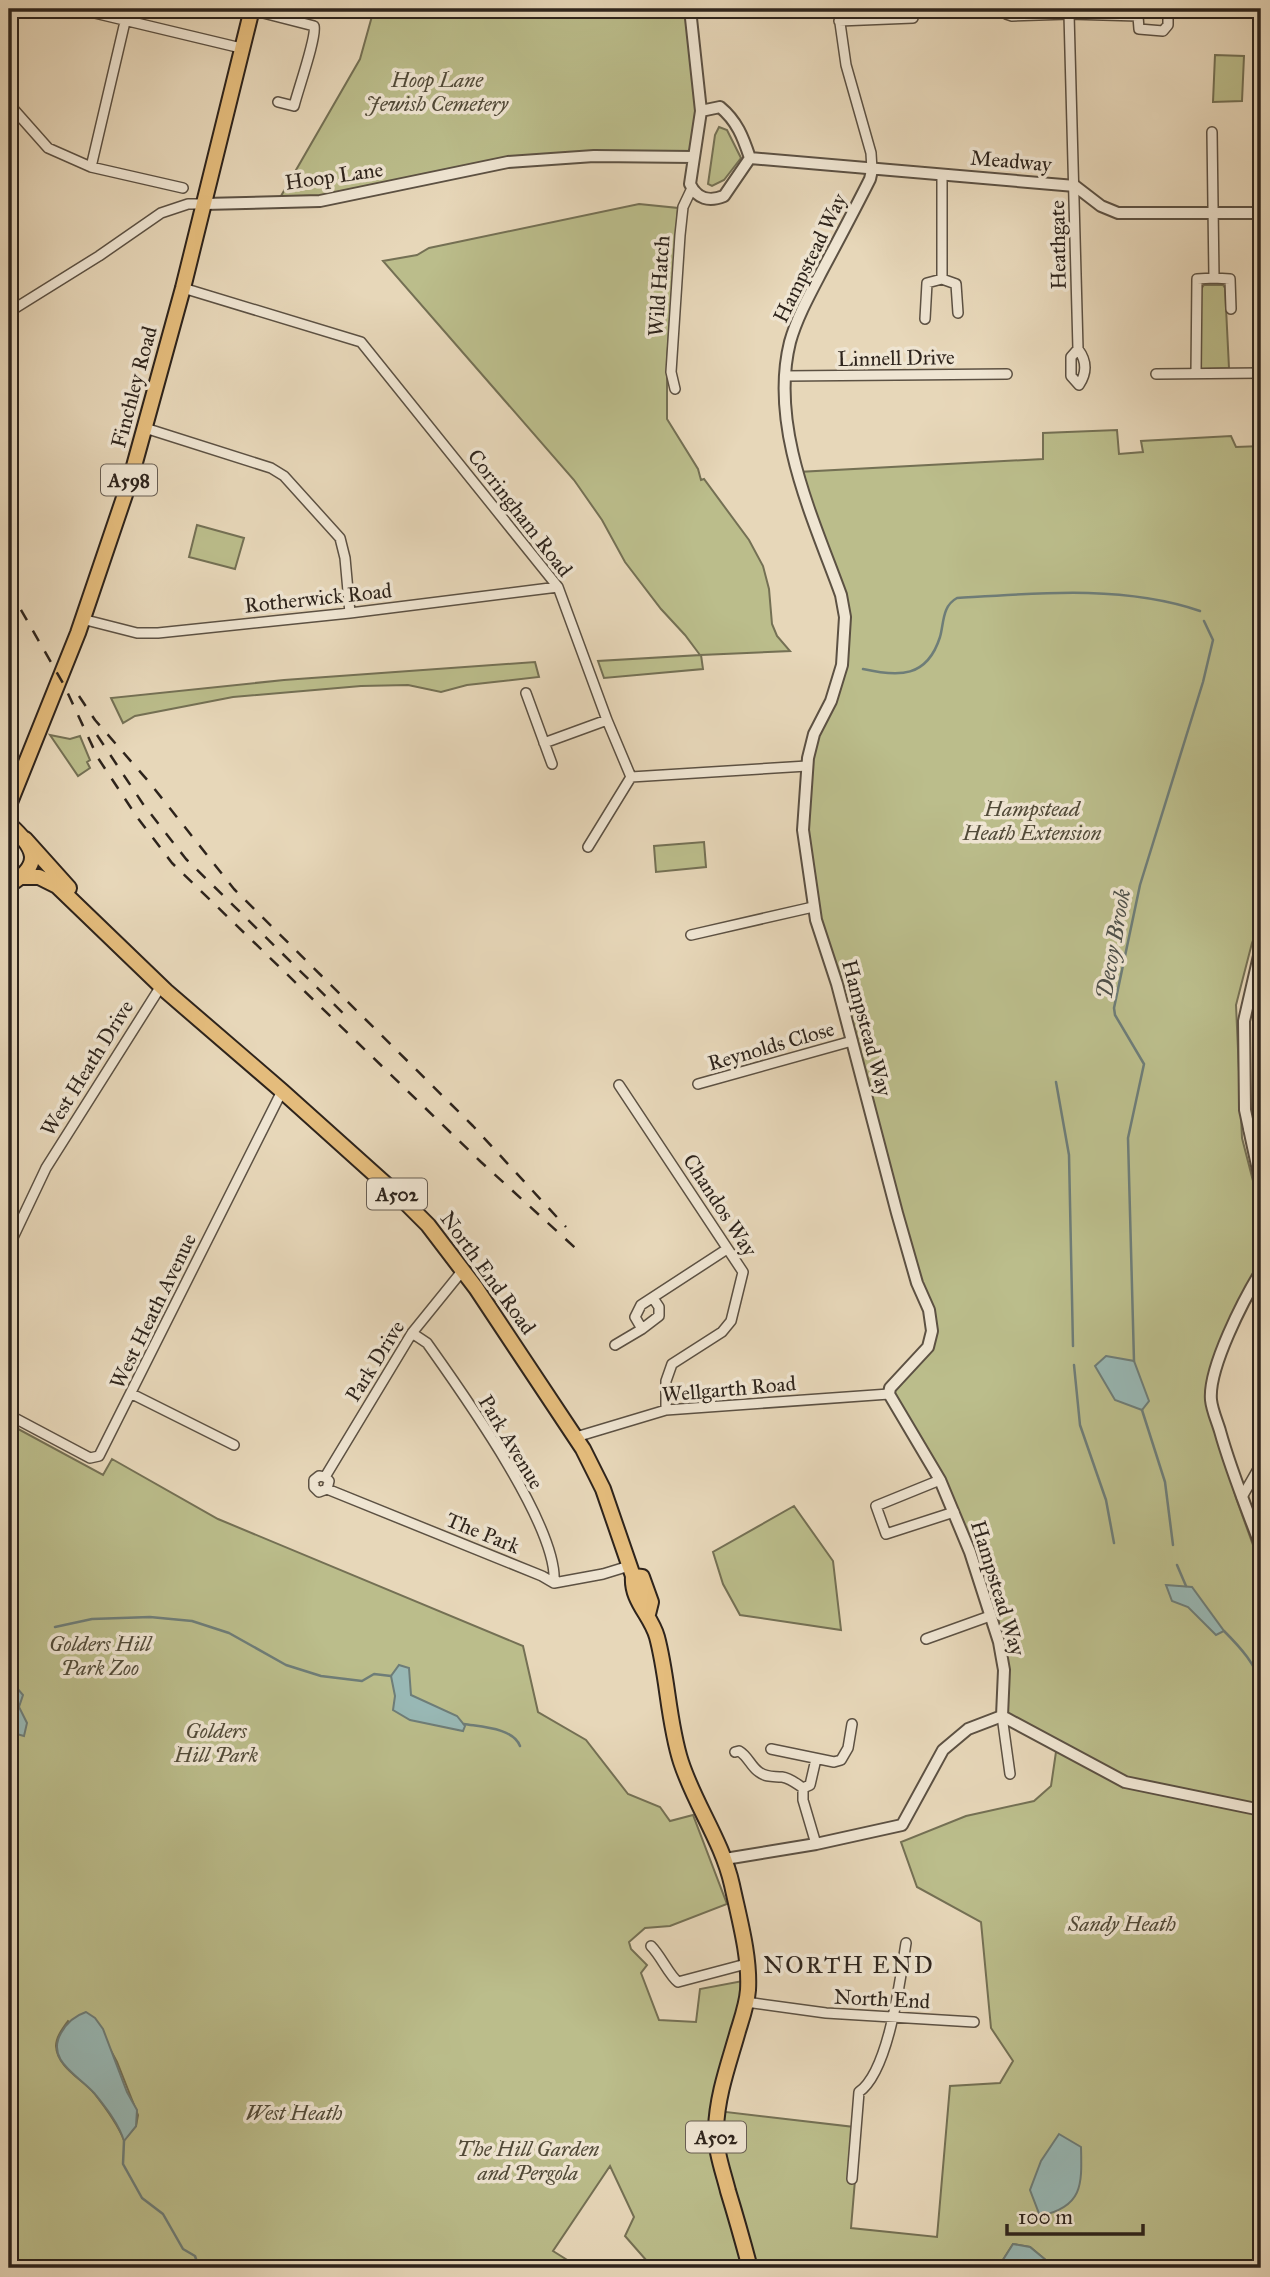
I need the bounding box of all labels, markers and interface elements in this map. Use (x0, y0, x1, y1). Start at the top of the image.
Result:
park label: Hoop Lane Jewish Cemetery (365, 67, 509, 117)
street label: Meadway (969, 144, 1054, 178)
street label: Hoop Lane (283, 156, 385, 196)
street label: Hampstead Way (768, 188, 853, 327)
street label: Heathgate (1044, 200, 1072, 290)
street label: Wild Hatch (642, 234, 676, 337)
street label: Finchley Road (105, 323, 163, 451)
street label: Linnell Drive (837, 344, 955, 372)
street label: Corringham Road (462, 444, 578, 582)
road number: A598 (101, 464, 157, 495)
street label: Rotherwick Road (243, 577, 394, 619)
park label: Hampstead Heath Extension (962, 796, 1101, 846)
water label: Decoy Brook (1090, 887, 1136, 1001)
street label: Hampstead Way (836, 957, 898, 1100)
street label: West Heath Drive (35, 995, 139, 1141)
street label: Reynolds Close (705, 1015, 838, 1076)
street label: Chandos Way (677, 1149, 763, 1262)
road number: A502 (367, 1178, 427, 1210)
street label: North End Road (435, 1206, 542, 1340)
street label: West Heath Avenue (104, 1229, 202, 1393)
street label: Park Drive (340, 1315, 410, 1406)
street label: Wellgarth Road (661, 1370, 797, 1408)
street label: Park Avenue (473, 1390, 549, 1494)
street label: The Park (442, 1506, 524, 1560)
street label: Hampstead Way (965, 1517, 1031, 1660)
park label: Golders Hill Park Zoo (49, 1631, 153, 1681)
park label: Golders Hill Park (173, 1718, 259, 1768)
park label: Sandy Heath (1067, 1911, 1176, 1937)
district label: NORTH END (763, 1950, 935, 1980)
street label: North End (833, 1983, 931, 2015)
park label: West Heath (246, 2100, 342, 2126)
road number: A502 (686, 2122, 746, 2152)
park label: The Hill Garden and Pergola (457, 2136, 599, 2186)
scale bar (1007, 2193, 1144, 2237)
text: 100 m (1018, 2204, 1073, 2230)

